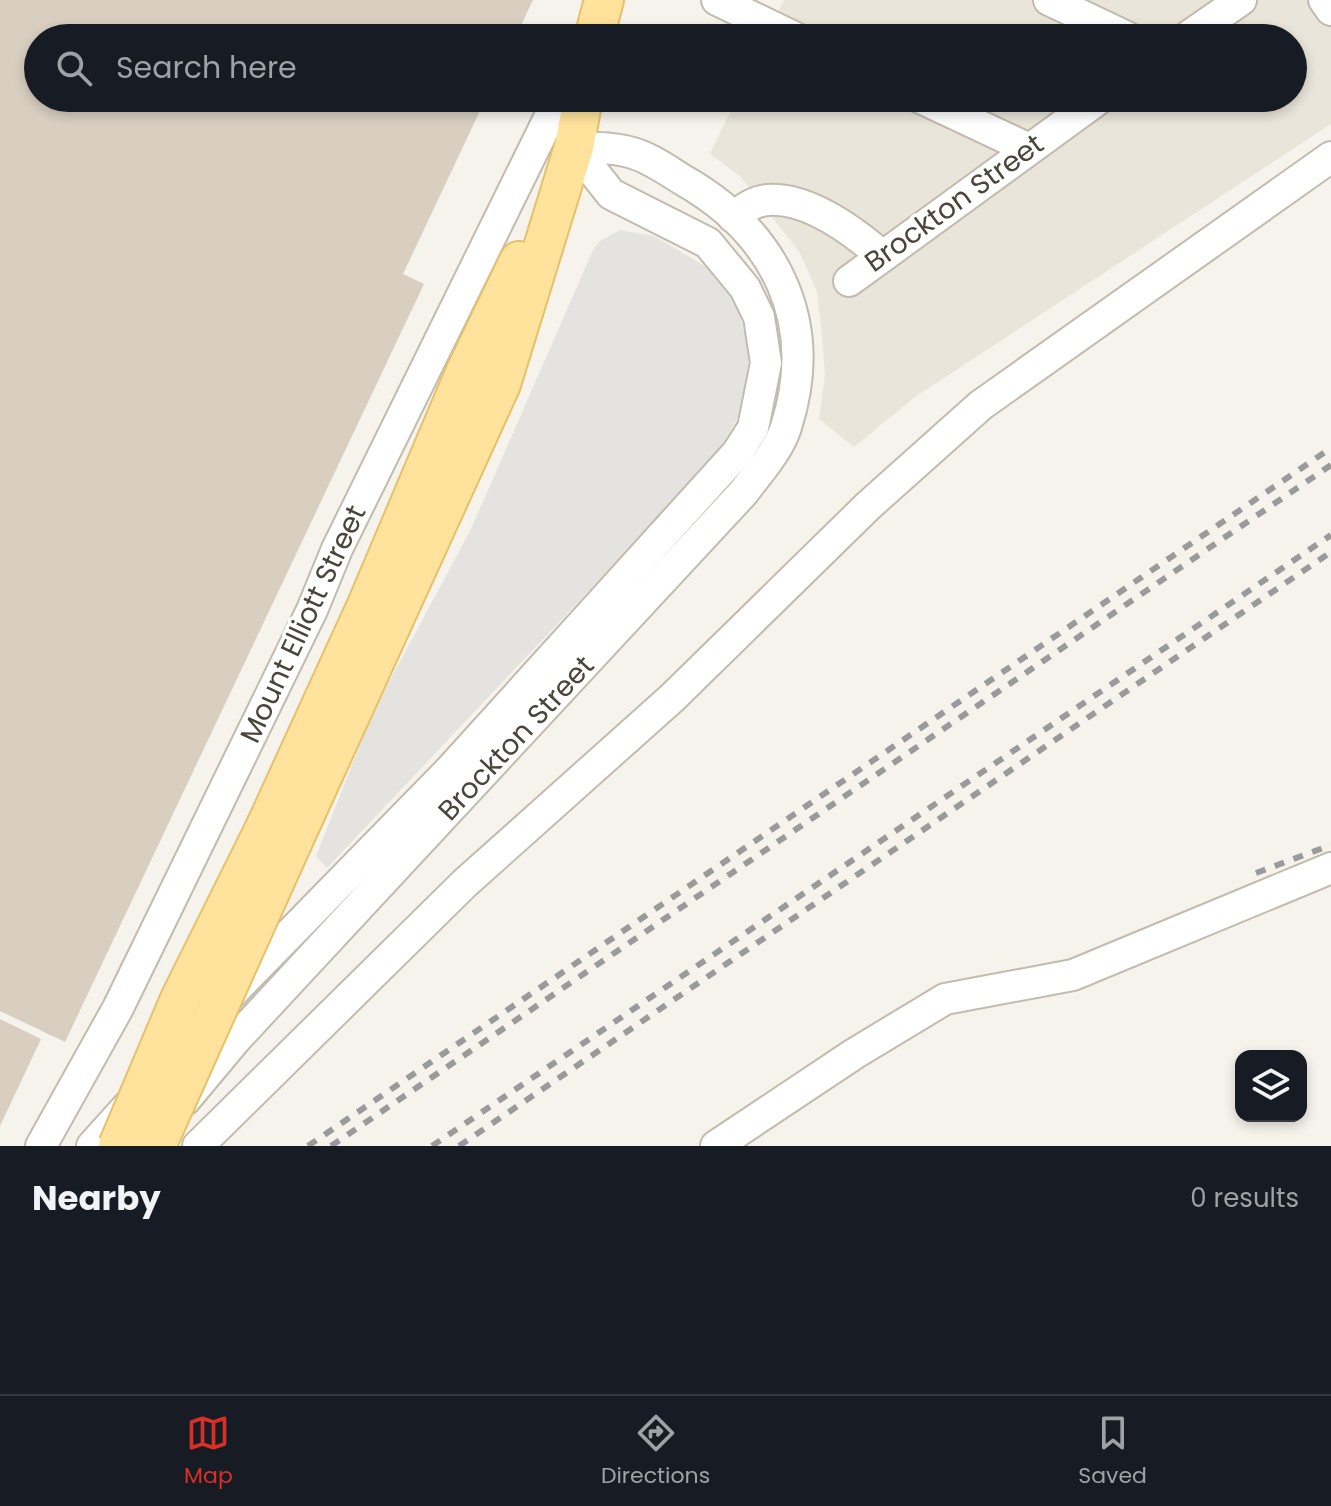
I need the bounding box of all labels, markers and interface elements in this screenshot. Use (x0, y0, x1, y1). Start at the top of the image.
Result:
search box (24, 24, 1307, 112)
icon: search (52, 46, 96, 90)
text: Search here (116, 46, 297, 89)
street label: Brockton Street (857, 125, 1051, 281)
street label: Mount Elliott Street (231, 499, 375, 749)
street label: Brockton Street (429, 647, 603, 829)
map controls (1235, 1050, 1307, 1122)
button: layers (1235, 1050, 1307, 1122)
text: Nearby (32, 1174, 161, 1222)
text: 0 results (1190, 1180, 1299, 1216)
tab: Map (184, 1411, 233, 1492)
tab: Directions (601, 1411, 710, 1492)
tab: Saved (1078, 1411, 1147, 1492)

